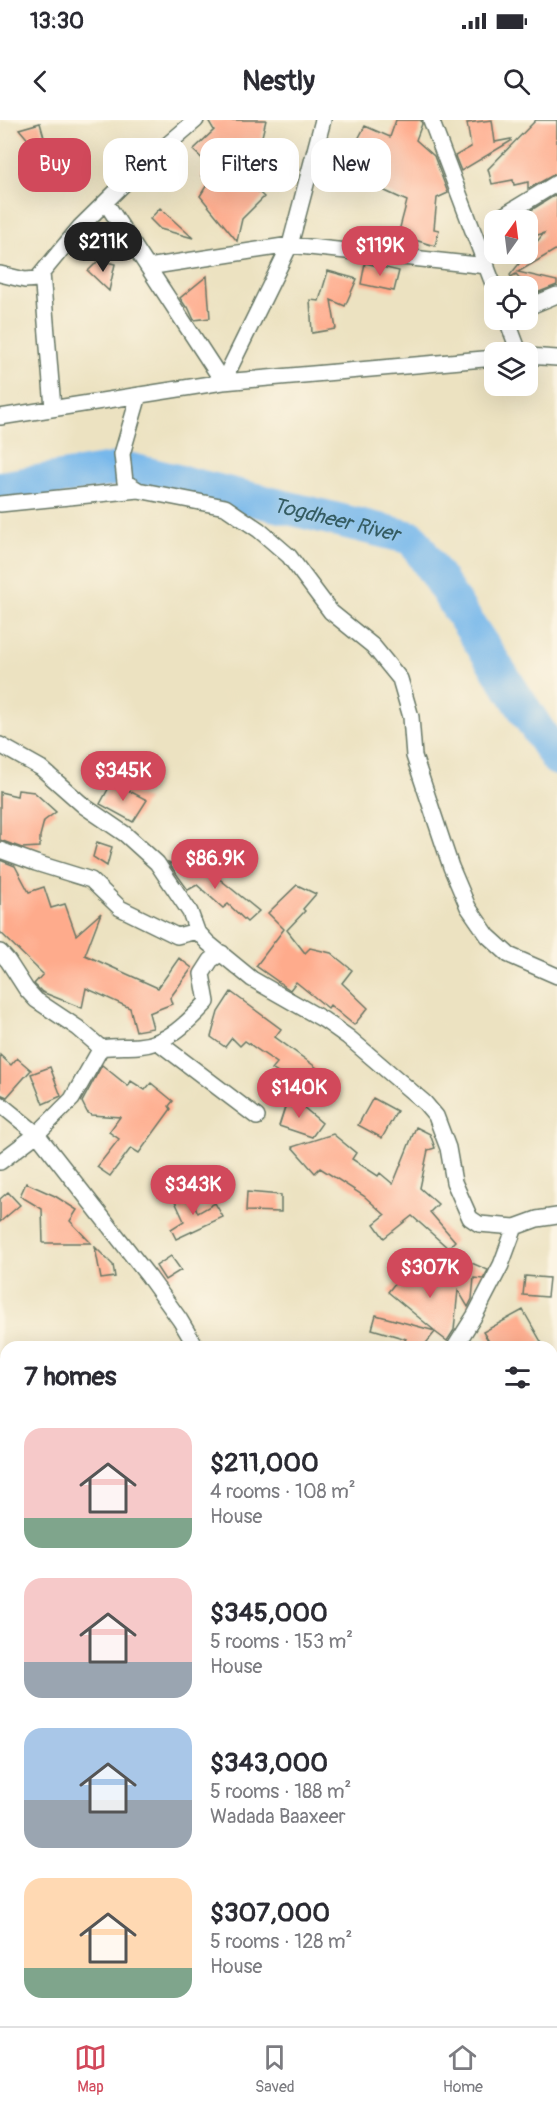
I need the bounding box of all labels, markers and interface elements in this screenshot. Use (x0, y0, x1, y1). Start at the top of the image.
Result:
text: 13:30 (30, 7, 84, 35)
icon: back (24, 65, 57, 98)
text: Nestly (242, 65, 315, 98)
icon: search (500, 65, 533, 98)
chip: Buy (18, 138, 91, 192)
chip: Rent (103, 138, 188, 192)
chip: Filters (200, 138, 299, 192)
chip: New (311, 138, 391, 192)
north arrow (484, 210, 538, 264)
map controls (484, 210, 538, 396)
pin: $211K (61, 222, 145, 273)
pin: $119K (338, 226, 422, 277)
text: $211K (78, 229, 128, 254)
text: $119K (356, 233, 404, 258)
button: locate (484, 276, 538, 330)
button: layers (484, 342, 538, 396)
water label: Togdheer River (270, 491, 405, 549)
pin: $345K (81, 751, 165, 802)
text: $345K (95, 758, 151, 783)
pin: $86.9K (166, 839, 264, 890)
text: $86.9K (185, 846, 245, 871)
pin: $140K (257, 1068, 341, 1119)
text: $140K (271, 1075, 327, 1100)
pin: $343K (151, 1165, 235, 1216)
text: $343K (165, 1172, 221, 1197)
pin: $307K (388, 1248, 472, 1299)
text: $307K (401, 1255, 459, 1280)
text: 7 homes (24, 1361, 116, 1393)
icon: filters (501, 1361, 534, 1394)
text: $211,000 (210, 1447, 319, 1479)
icon: home (72, 1452, 144, 1524)
text: 4 rooms · 108 m² (210, 1479, 356, 1504)
text: House (210, 1504, 262, 1529)
text: $345,000 (210, 1597, 328, 1629)
icon: home (72, 1602, 144, 1674)
text: 5 rooms · 153 m² (210, 1629, 353, 1654)
text: House (210, 1654, 262, 1679)
text: $343,000 (210, 1747, 328, 1779)
icon: home (72, 1752, 144, 1824)
text: 5 rooms · 188 m² (210, 1779, 351, 1804)
text: Wadada Baaxeer (210, 1804, 346, 1829)
text: $307,000 (210, 1897, 330, 1929)
icon: home (72, 1902, 144, 1974)
text: 5 rooms · 128 m² (210, 1929, 352, 1954)
text: House (210, 1954, 262, 1979)
tab: Map (74, 2041, 107, 2097)
tab: Saved (255, 2041, 295, 2097)
tab: Home (443, 2041, 483, 2097)

